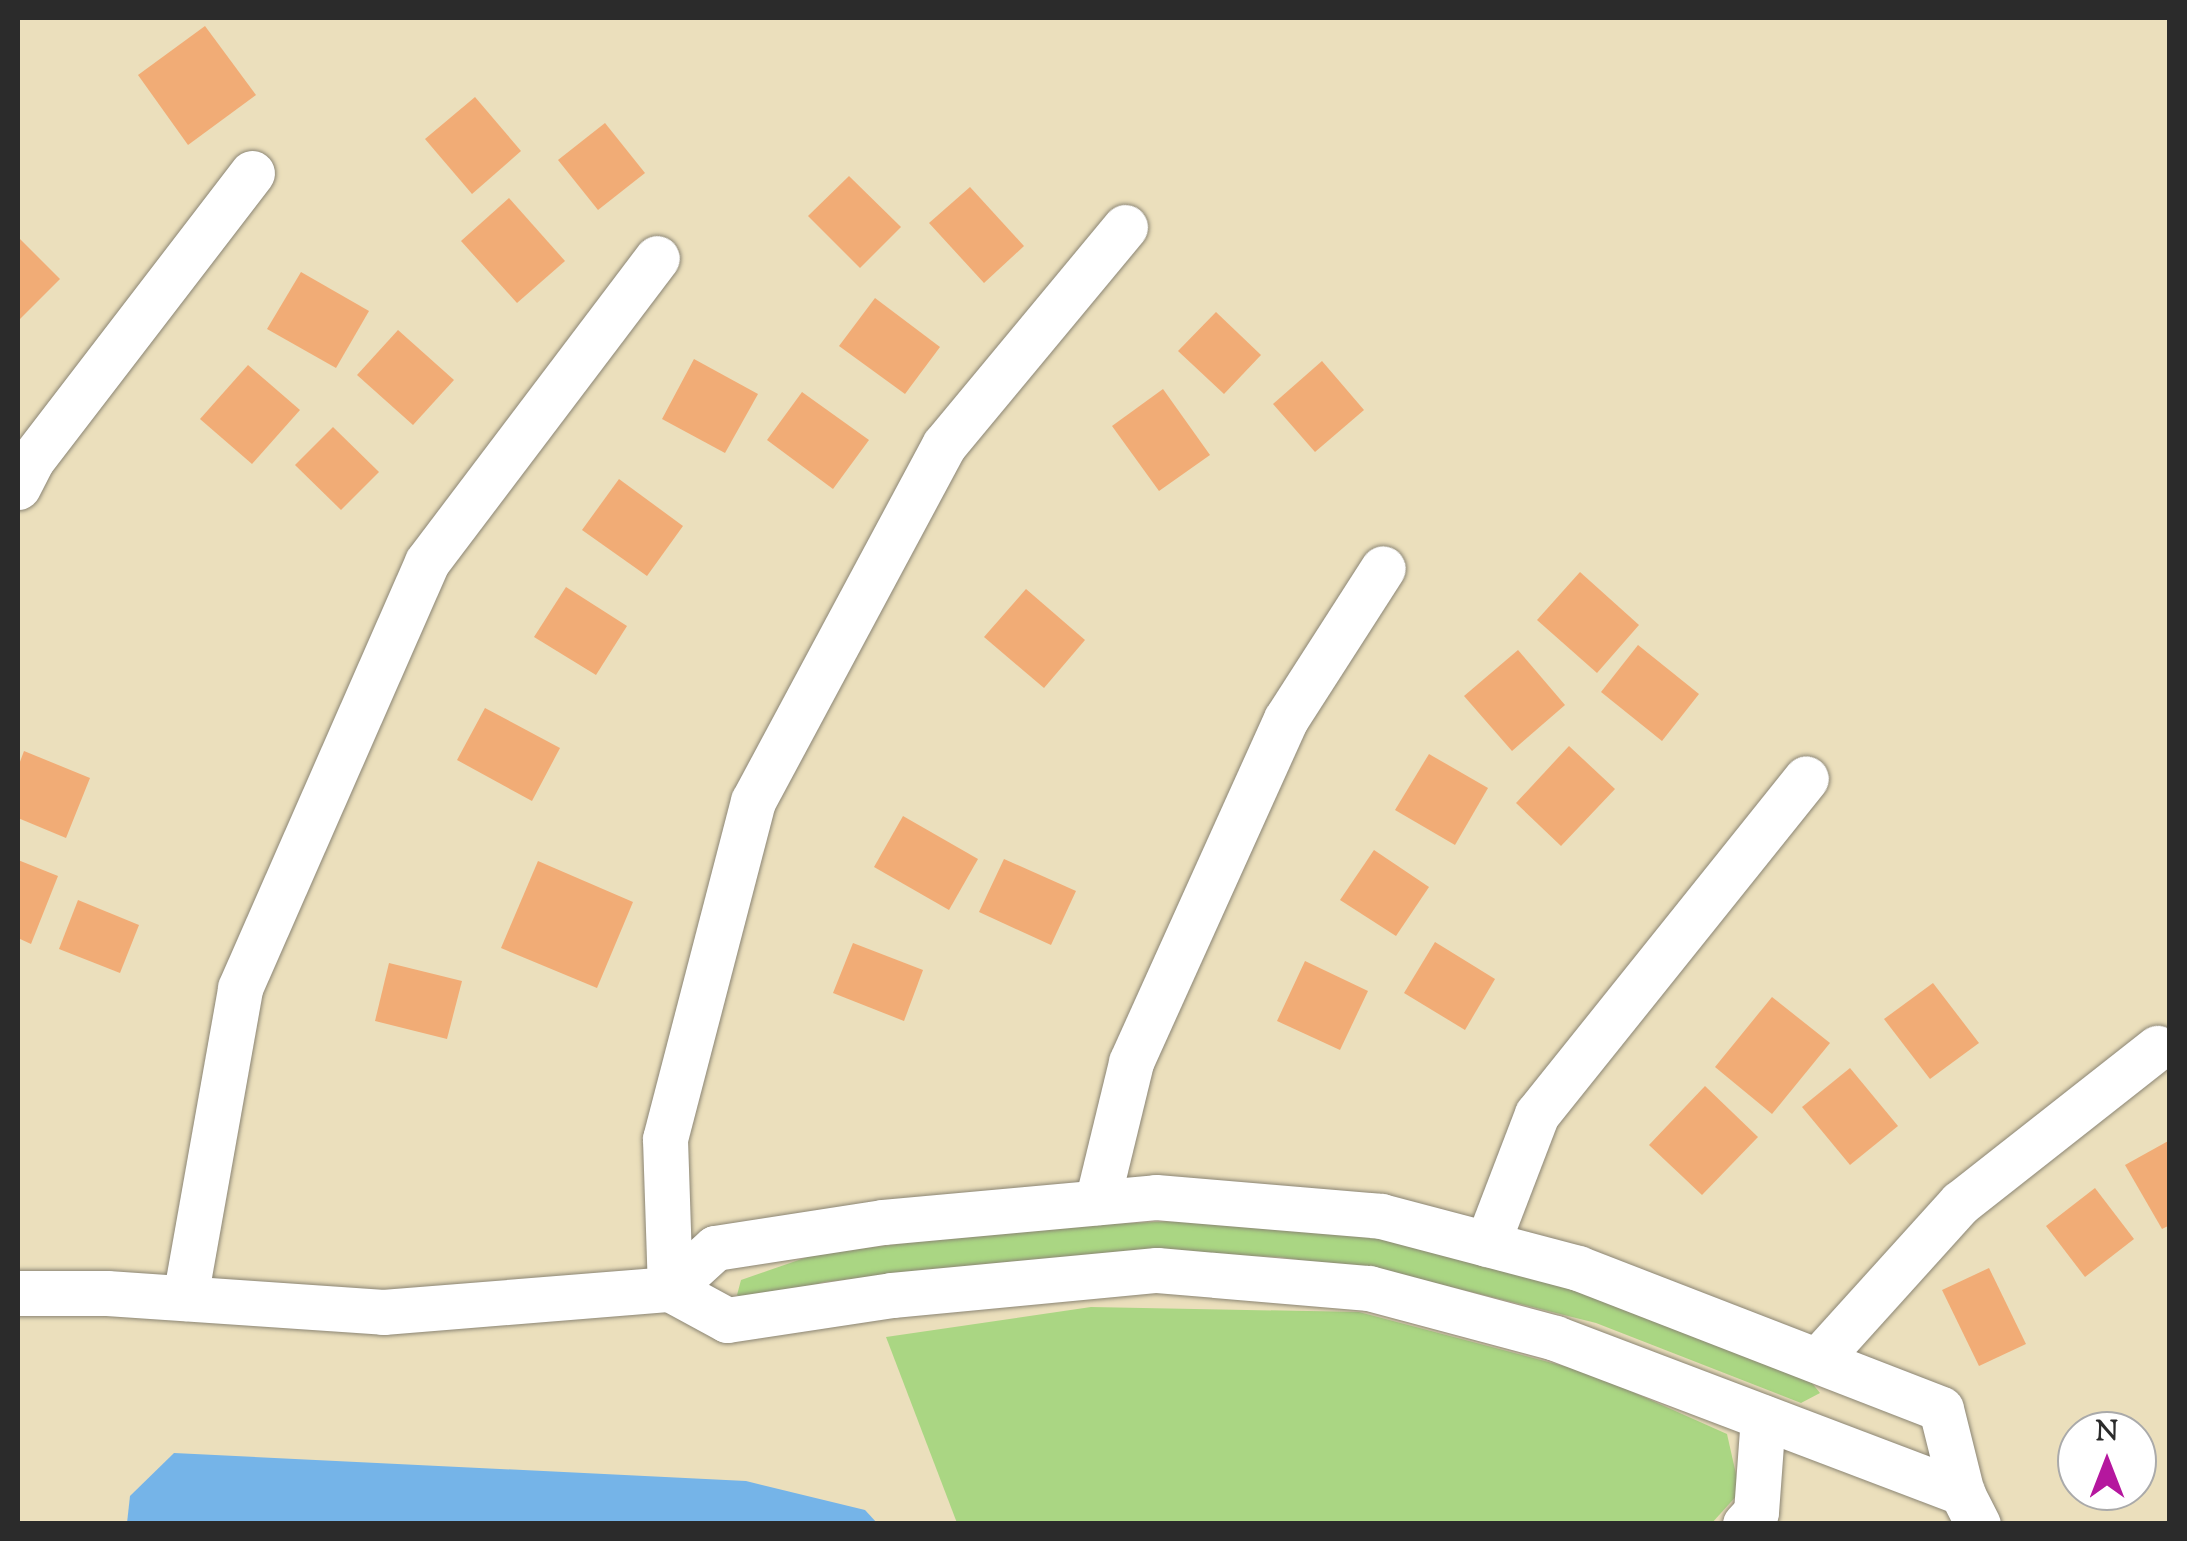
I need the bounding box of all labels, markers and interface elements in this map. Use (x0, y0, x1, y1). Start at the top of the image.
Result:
north arrow (2057, 1411, 2157, 1511)
text: N (2096, 1413, 2118, 1453)

